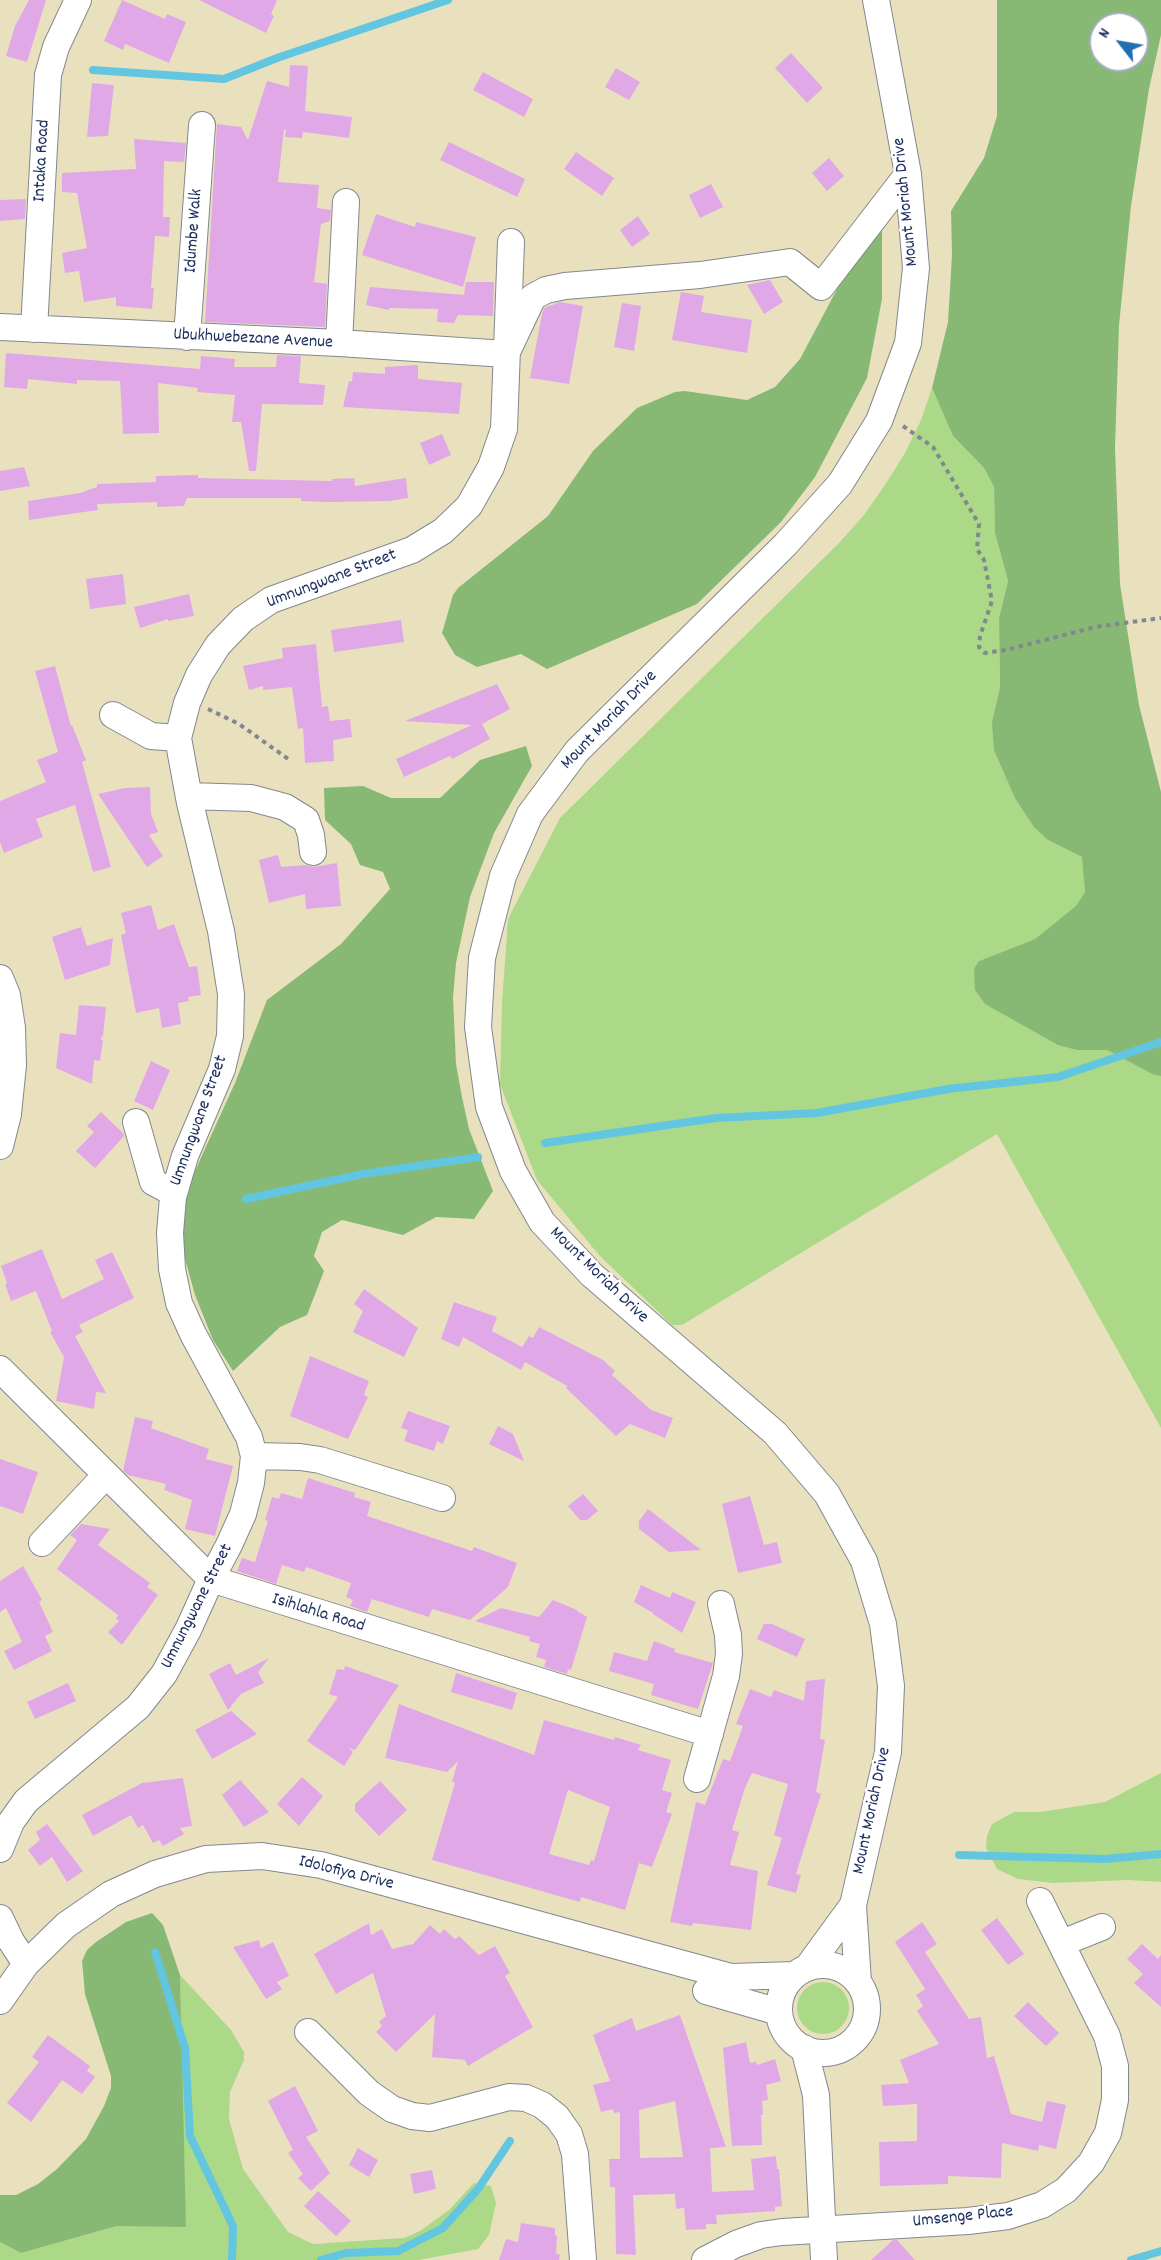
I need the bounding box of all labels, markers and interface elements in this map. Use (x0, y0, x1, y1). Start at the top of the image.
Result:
north arrow (1089, 12, 1149, 72)
text: N (1093, 24, 1117, 43)
street label: Intaka Road (30, 119, 56, 203)
street label: Mount Moriah Drive (889, 137, 925, 267)
street label: Idumbe Walk (181, 188, 209, 274)
street label: Ubukhwebezane Avenue (173, 325, 333, 355)
street label: Umnungwane Street (264, 545, 400, 615)
street label: Mount Moriah Drive (557, 667, 663, 775)
street label: Umnungwane Street (166, 1053, 234, 1189)
street label: Mount Moriah Drive (544, 1223, 652, 1329)
street label: Umnungwane Street (157, 1541, 239, 1673)
street label: Isihlahla Road (269, 1590, 367, 1638)
street label: Mount Moriah Drive (849, 1745, 897, 1877)
street label: Idolofiya Drive (296, 1852, 396, 1896)
street label: Umsenge Place (912, 2202, 1014, 2234)

